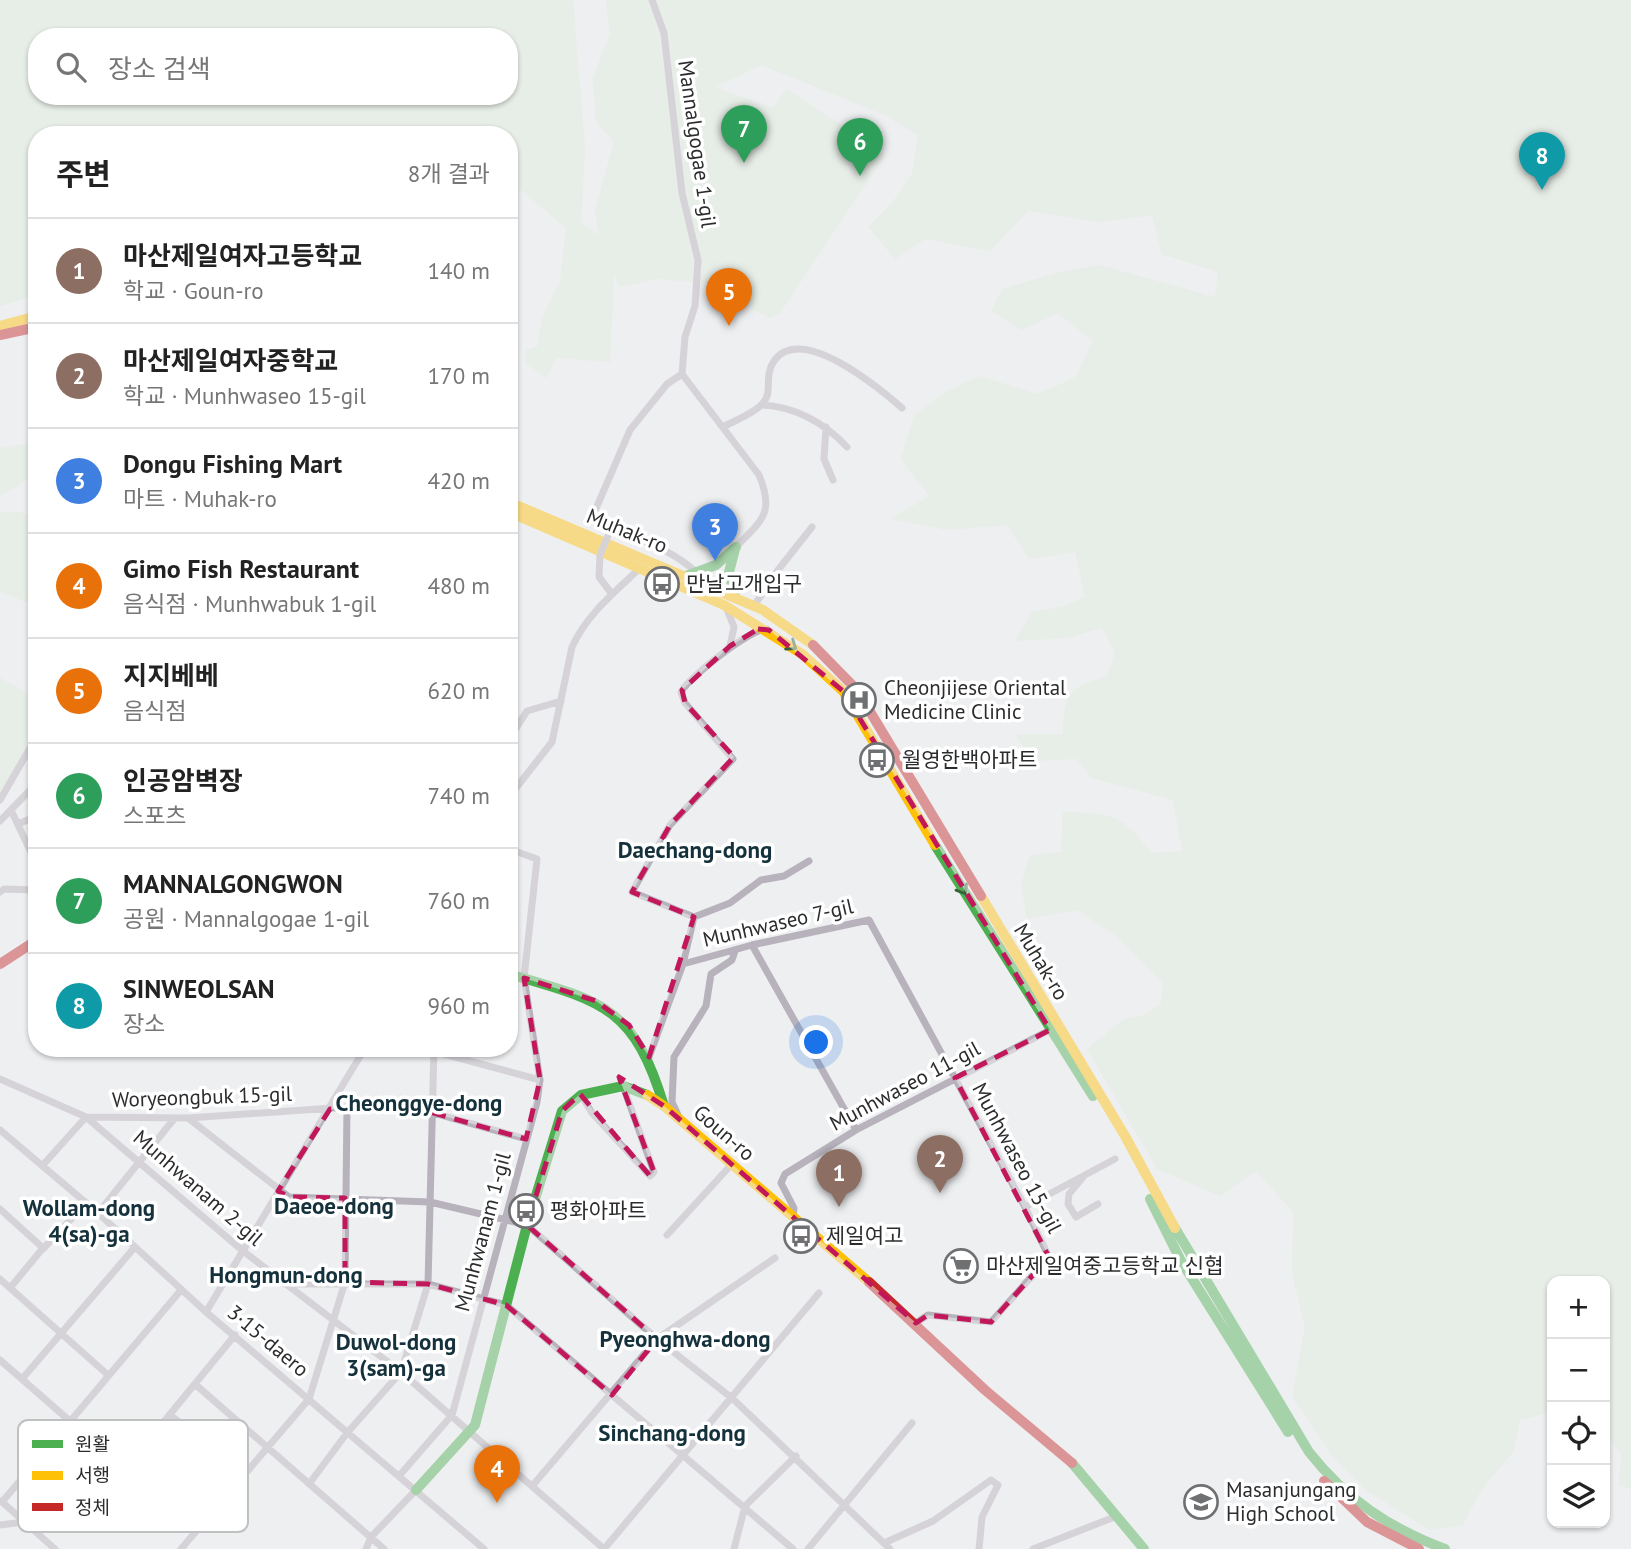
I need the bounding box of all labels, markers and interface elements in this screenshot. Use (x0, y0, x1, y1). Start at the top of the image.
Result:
search box (28, 28, 518, 105)
icon: search (52, 48, 90, 86)
text: 장소 검색 (108, 52, 211, 85)
street label: Mannalgogae 1-gil (672, 58, 723, 230)
pin: 7 (721, 105, 767, 163)
pin: 6 (837, 118, 883, 176)
pin: 8 (1519, 132, 1565, 190)
text: 주변 (56, 154, 111, 193)
text: 8개 결과 (408, 159, 490, 188)
text: 마산제일여자고등학교 (123, 239, 362, 272)
text: 1 (72, 256, 86, 285)
text: 140 m (428, 256, 490, 285)
pin: 5 (706, 268, 752, 326)
text: 학교 · Goun-ro (123, 276, 264, 305)
text: 마산제일여자중학교 (123, 344, 338, 377)
text: 2 (72, 361, 86, 390)
text: 170 m (428, 361, 490, 390)
text: 학교 · Munhwaseo 15-gil (123, 381, 366, 410)
text: Dongu Fishing Mart (123, 447, 342, 480)
text: 3 (72, 466, 86, 495)
text: 420 m (428, 466, 490, 495)
text: 마트 · Muhak-ro (123, 484, 277, 513)
street label: Muhak-ro (583, 502, 672, 559)
pin: 3 (692, 503, 738, 561)
text: Gimo Fish Restaurant (123, 552, 359, 585)
bus stop icon: 만날고개입구 (643, 565, 681, 603)
place label: 만날고개입구 (686, 570, 802, 597)
text: 4 (72, 571, 86, 600)
text: 480 m (428, 571, 490, 600)
text: 음식점 · Munhwabuk 1-gil (123, 589, 376, 618)
one-way arrow (784, 638, 797, 650)
text: 지지베베 (123, 659, 219, 692)
place label: Cheonjijese Oriental Medicine Clinic (884, 674, 1066, 725)
text: 5 (72, 676, 86, 705)
text: 620 m (428, 676, 490, 705)
hospital icon: Cheonjijese Oriental Medicine Clinic (840, 681, 878, 719)
text: 음식점 (123, 696, 186, 725)
bus stop icon: 월영한백아파트 (858, 741, 896, 779)
place label: 월영한백아파트 (902, 746, 1037, 773)
text: 인공암벽장 (123, 764, 243, 797)
text: 6 (72, 781, 86, 810)
text: 740 m (428, 781, 490, 810)
text: 스포츠 (123, 801, 186, 830)
district label: Daechang-dong (618, 835, 772, 864)
text: MANNALGONGWON (123, 867, 343, 900)
one-way arrow (954, 882, 967, 895)
text: 7 (72, 886, 86, 915)
text: 760 m (428, 886, 490, 915)
street label: Munhwaseo 7-gil (700, 892, 856, 953)
text: 공원 · Mannalgogae 1-gil (123, 904, 369, 933)
street label: Muhak-ro (1008, 918, 1075, 1005)
text: SINWEOLSAN (123, 972, 275, 1005)
text: 8 (72, 991, 86, 1020)
text: 960 m (428, 991, 490, 1020)
text: 장소 (123, 1009, 165, 1038)
your location (799, 1025, 833, 1059)
street label: Munhwaseo 11-gil (825, 1035, 985, 1137)
street label: Munhwaseo 15-gil (966, 1078, 1068, 1238)
street label: Woryeongbuk 15-gil (112, 1080, 292, 1113)
district label: Cheonggye-dong (336, 1088, 502, 1117)
street label: Goun-ro (688, 1099, 761, 1167)
street label: Munhwanam 2-gil (128, 1124, 269, 1251)
pin: 2 (917, 1135, 963, 1193)
street label: Munhwanam 1-gil (448, 1149, 517, 1314)
pin: 1 (816, 1149, 862, 1207)
district label: Daeoe-dong (274, 1191, 394, 1220)
bus stop icon: 평화아파트 (507, 1192, 545, 1230)
district label: Wollam-dong 4(sa)-ga (23, 1193, 155, 1248)
place label: 평화아파트 (550, 1197, 647, 1224)
bus stop icon: 제일여고 (782, 1217, 820, 1255)
place label: 제일여고 (826, 1222, 903, 1249)
supermarket icon: 마산제일여중고등학교 신협 (942, 1247, 980, 1285)
place label: 마산제일여중고등학교 신협 (986, 1252, 1223, 1279)
district label: Hongmun-dong (209, 1260, 363, 1289)
map controls (1547, 1276, 1610, 1528)
button: + (1547, 1276, 1610, 1339)
street label: 3·15-daero (222, 1299, 315, 1383)
district label: Pyeonghwa-dong (599, 1324, 771, 1353)
district label: Duwol-dong 3(sam)-ga (336, 1327, 456, 1382)
button: − (1547, 1339, 1610, 1402)
button: locate (1547, 1402, 1610, 1465)
district label: Sinchang-dong (598, 1418, 746, 1447)
legend (18, 1420, 248, 1532)
text: 원활 (75, 1432, 110, 1456)
pin: 4 (474, 1445, 520, 1503)
text: 서행 (75, 1463, 110, 1487)
button: layers (1547, 1465, 1610, 1528)
place label: Masanjungang High School (1226, 1476, 1357, 1527)
school or university icon: Masanjungang High School (1182, 1483, 1220, 1521)
text: 정체 (75, 1495, 110, 1519)

